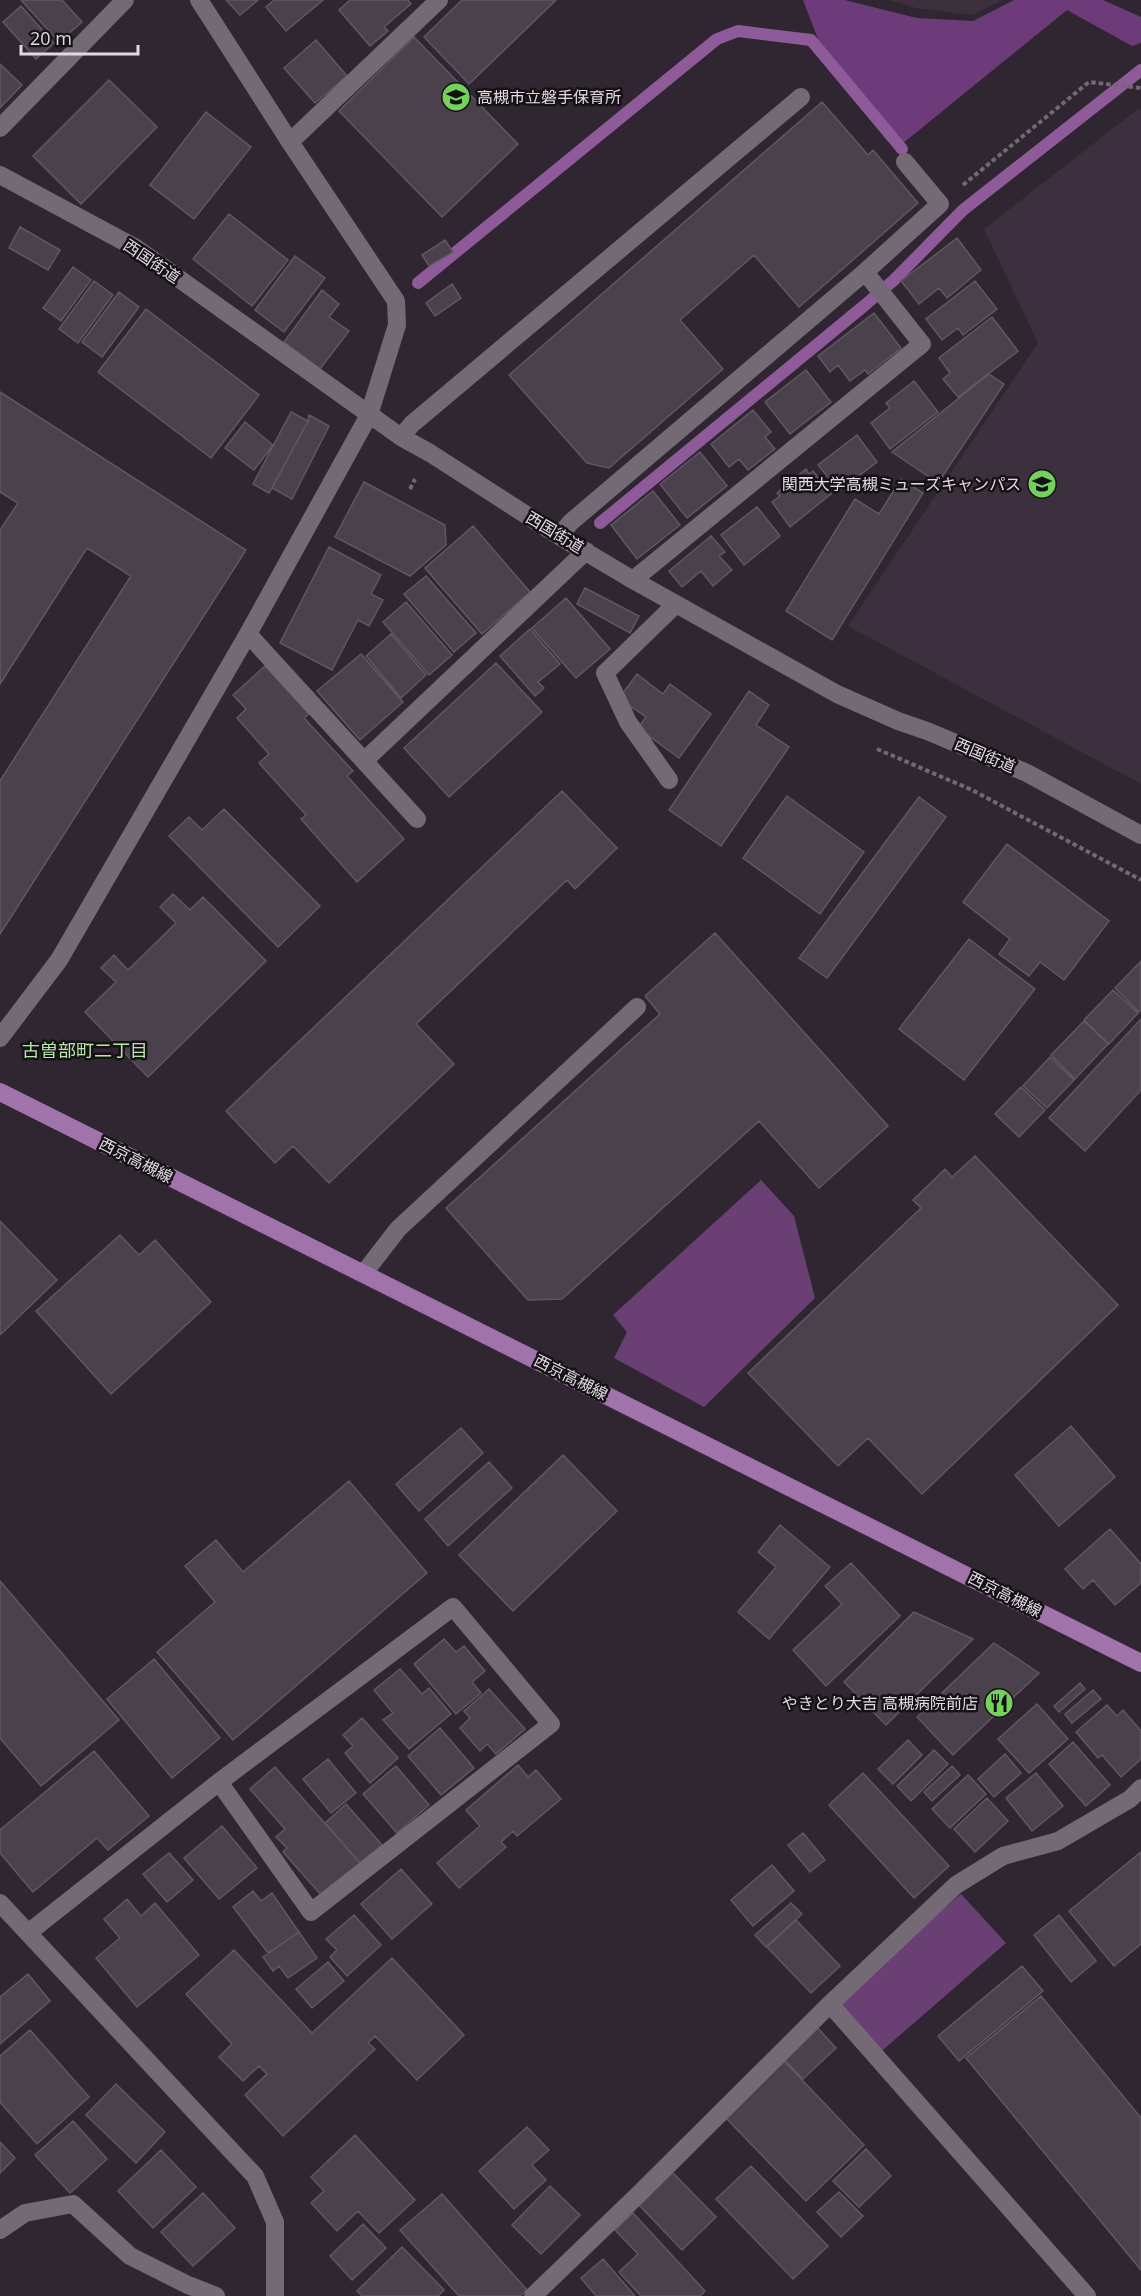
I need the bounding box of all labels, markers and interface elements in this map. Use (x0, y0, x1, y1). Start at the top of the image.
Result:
scale bar (21, 18, 138, 56)
text: 20 m (30, 26, 72, 50)
school or university icon: 高槻市立磐手保育所 (440, 81, 472, 113)
place label: 高槻市立磐手保育所 (477, 86, 621, 108)
street label: 西国街道 (119, 234, 185, 288)
school or university icon: 関西大学高槻ミューズキャンパス (1026, 468, 1058, 500)
place label: 関西大学高槻ミューズキャンパス (782, 473, 1021, 495)
street label: 西国街道 (522, 506, 588, 558)
street label: 西国街道 (951, 732, 1019, 778)
district label: 古曽部町二丁目 (22, 1038, 148, 1062)
street label: 西京高槻線 (95, 1132, 177, 1188)
street label: 西京高槻線 (530, 1349, 612, 1405)
street label: 西京高槻線 (964, 1566, 1046, 1622)
restaurant icon: やきとり大吉 高槻病院前店 (983, 1687, 1015, 1719)
place label: やきとり大吉 高槻病院前店 (782, 1692, 978, 1714)

